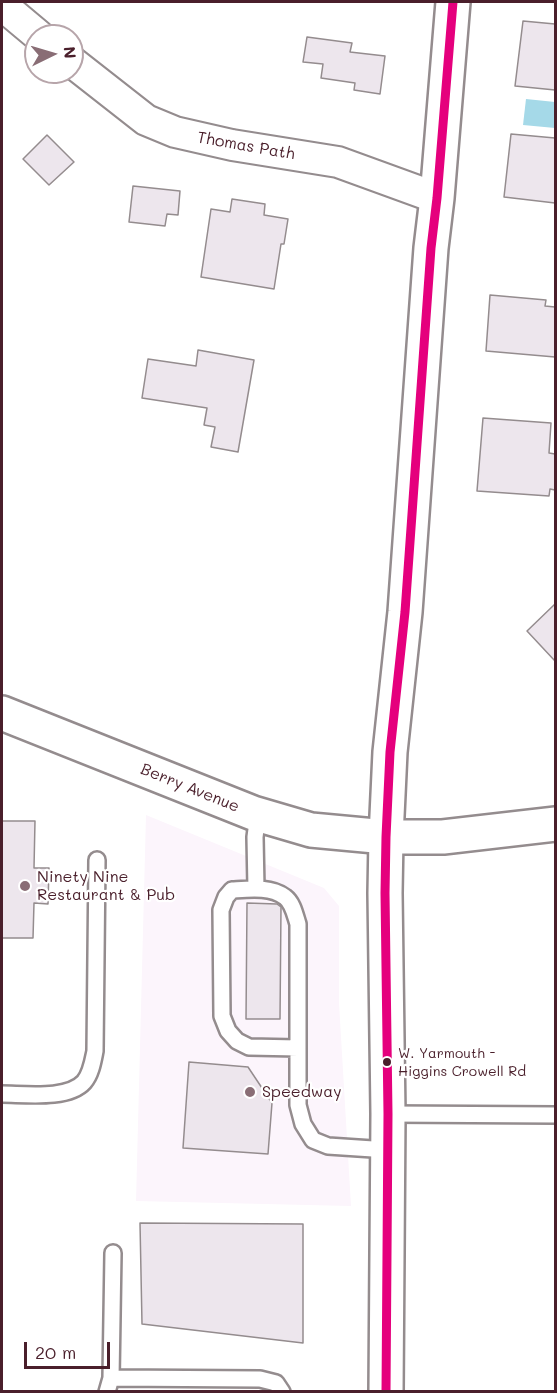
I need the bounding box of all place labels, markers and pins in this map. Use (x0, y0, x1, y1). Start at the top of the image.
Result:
place label: Ninety Nine Restaurant & Pub (37, 867, 175, 905)
marker: Ninety Nine Restaurant & Pub (18, 879, 32, 893)
place label: W. Yarmouth - Higgins Crowell Rd (398, 1046, 526, 1078)
marker: W. Yarmouth - Higgins Crowell Rd (381, 1056, 393, 1068)
place label: Speedway (262, 1082, 342, 1102)
marker: Speedway (243, 1085, 257, 1099)

